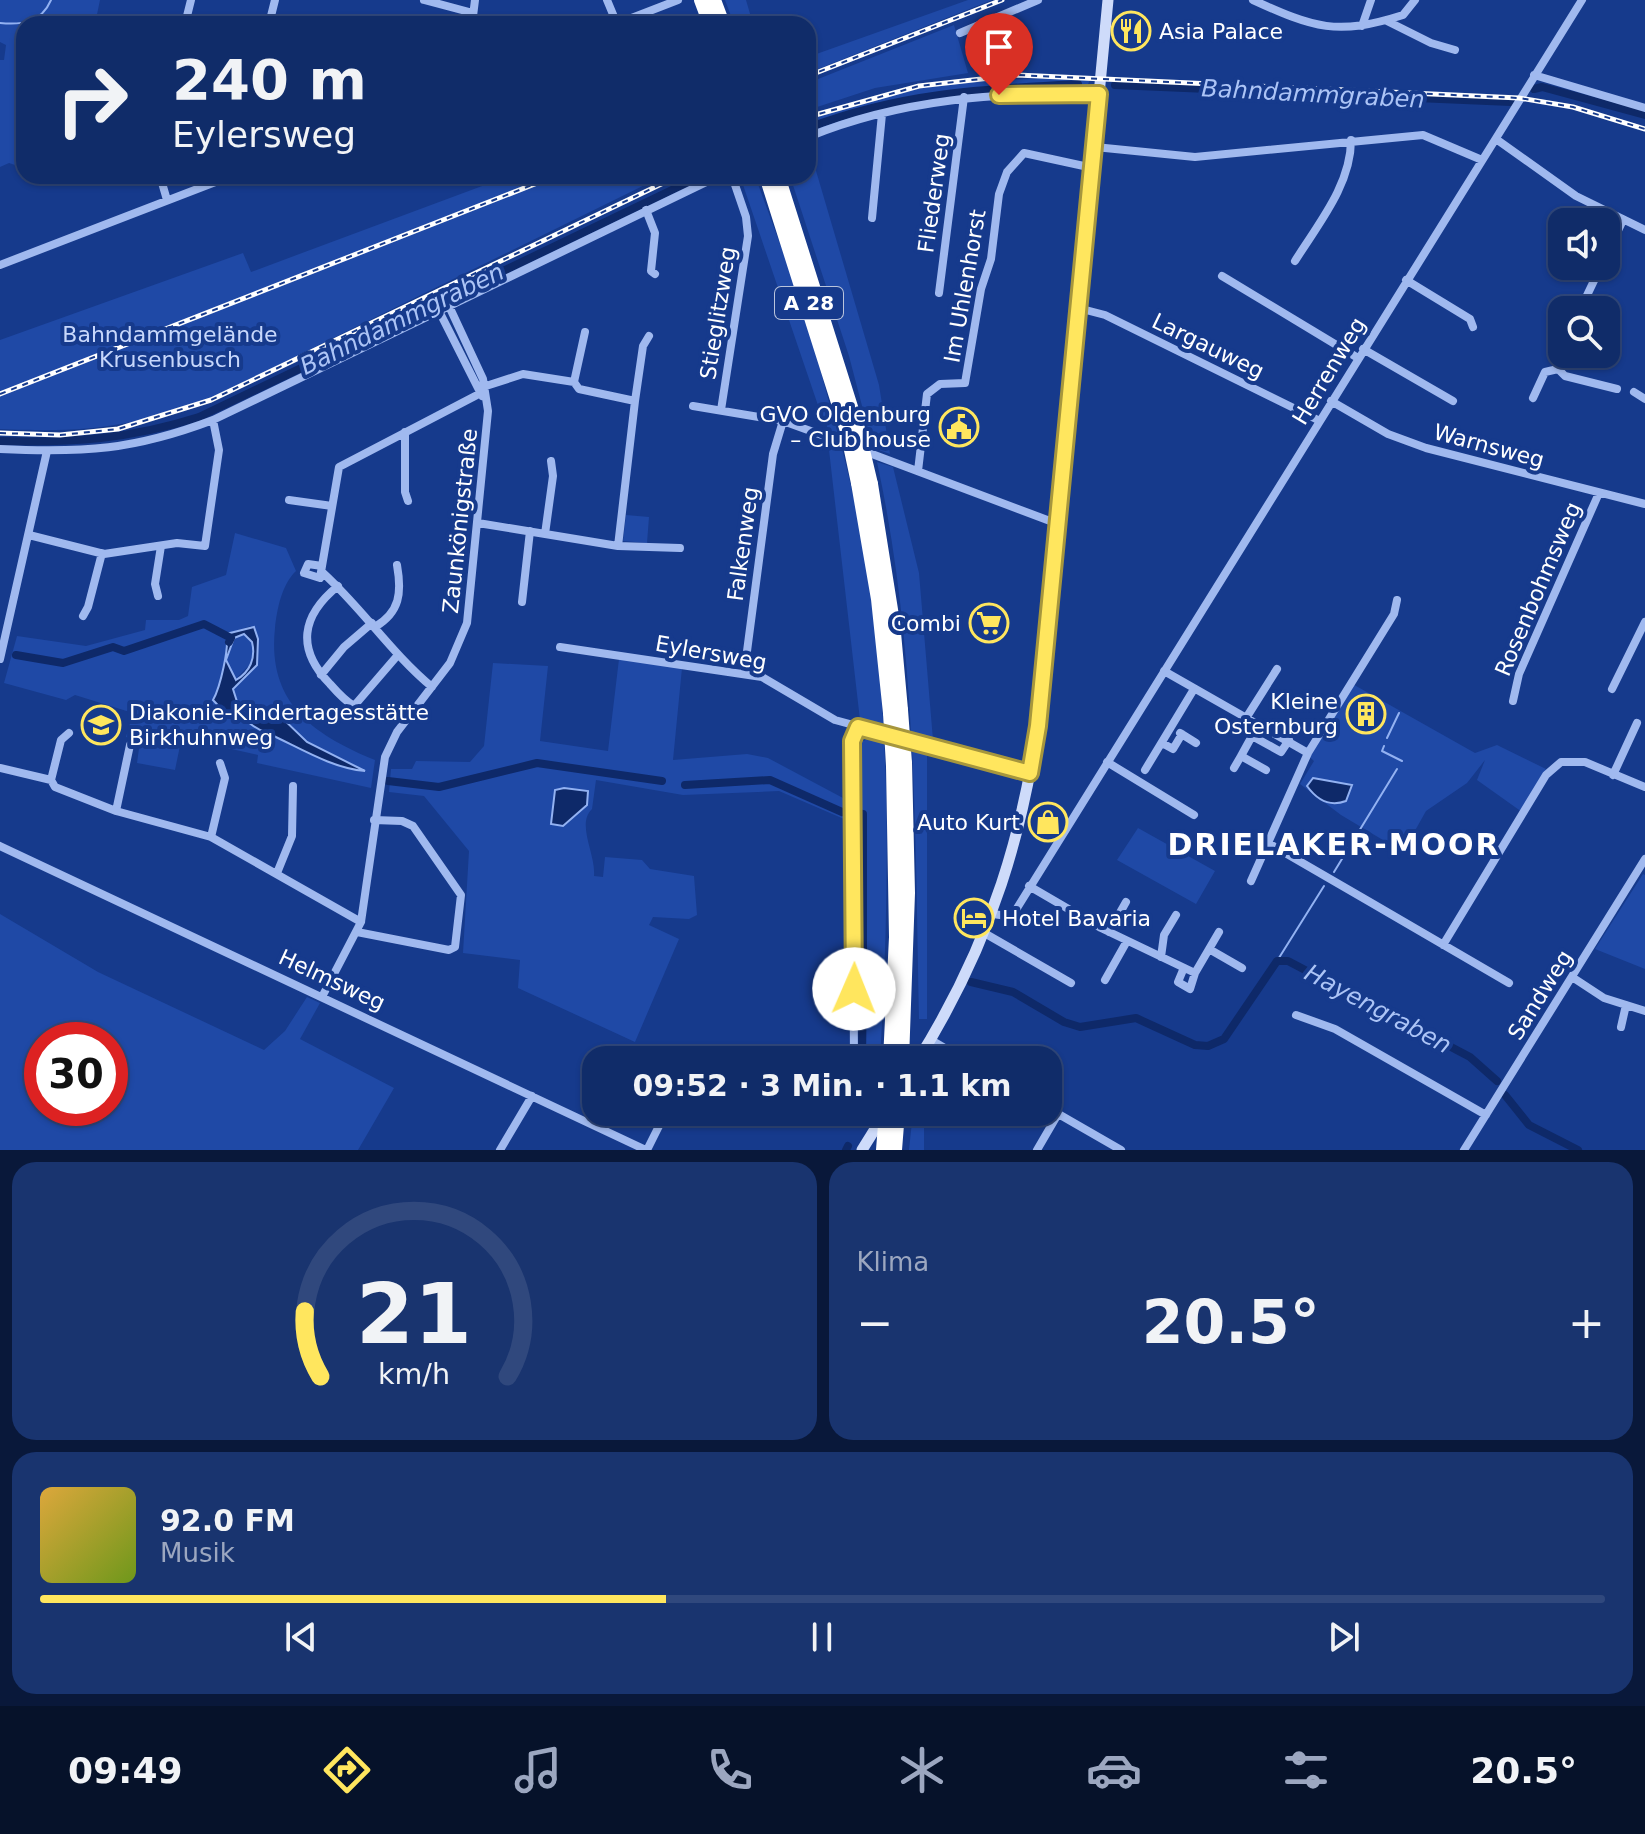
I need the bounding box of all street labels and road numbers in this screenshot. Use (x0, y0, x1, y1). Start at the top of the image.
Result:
street label: Fliederweg (913, 132, 955, 254)
street label: Im Uhlenhorst (939, 207, 991, 365)
street label: Stieglitzweg (695, 245, 741, 381)
road number: A 28 (775, 287, 843, 319)
street label: Largauweg (1148, 308, 1268, 384)
street label: Herrenweg (1287, 313, 1371, 429)
street label: Warnsweg (1431, 419, 1547, 473)
street label: Zaunkönigstraße (438, 427, 482, 615)
street label: Falkenweg (723, 485, 763, 603)
street label: Rosenbohmsweg (1490, 498, 1586, 680)
street label: Eylersweg (653, 631, 769, 675)
street label: Helmsweg (275, 944, 389, 1016)
street label: Sandweg (1503, 946, 1577, 1044)

